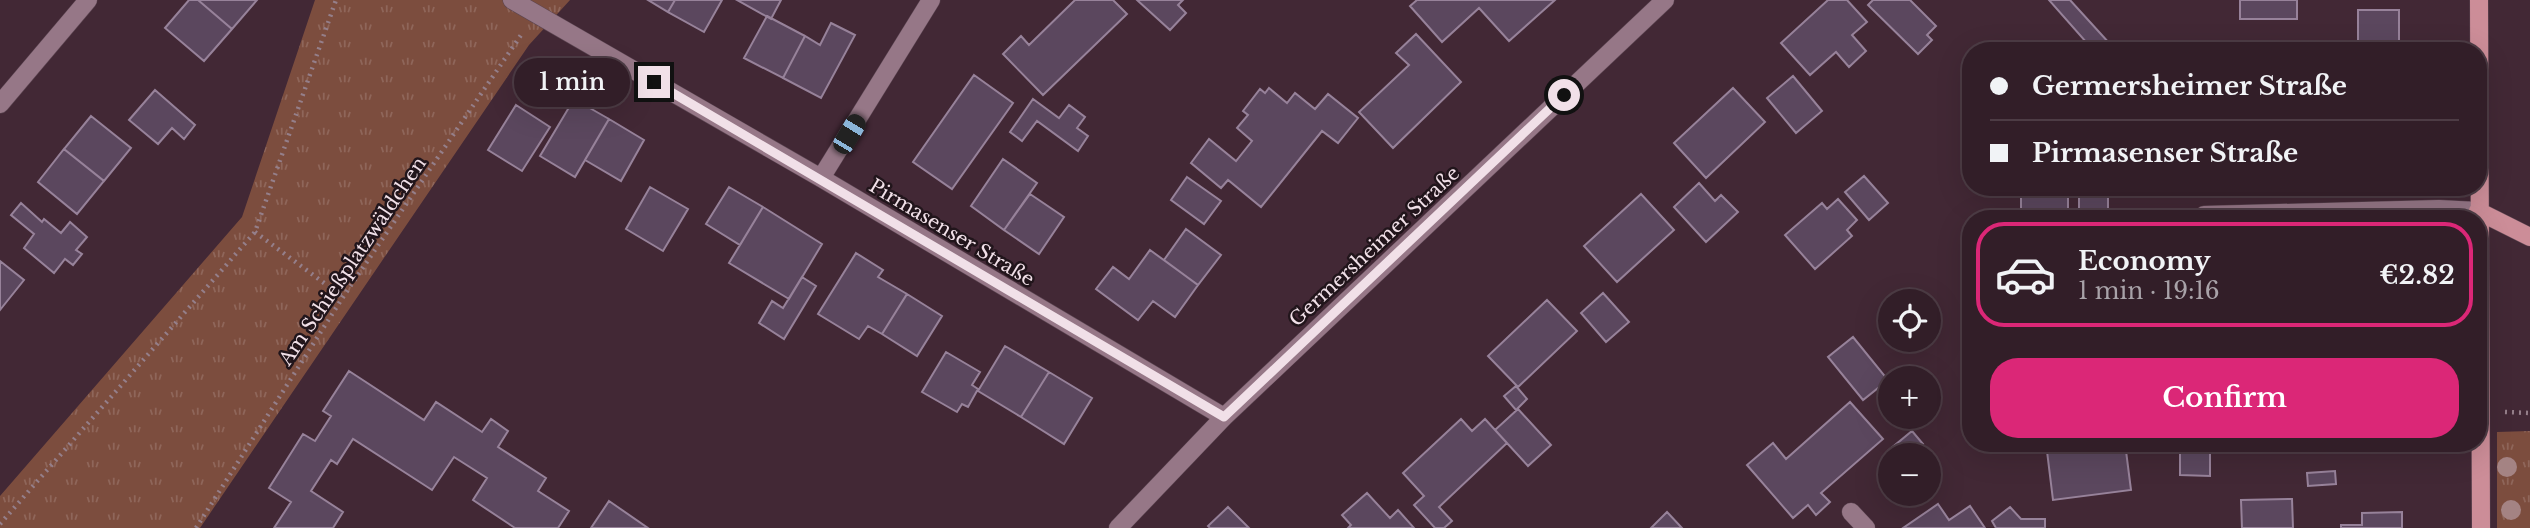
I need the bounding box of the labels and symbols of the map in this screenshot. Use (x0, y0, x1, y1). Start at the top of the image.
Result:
callout: 1 min (514, 57, 630, 106)
route end (638, 66, 670, 98)
route start (1548, 79, 1580, 111)
car (830, 111, 869, 157)
street label: Am Schießplatzwäldchen (273, 153, 431, 371)
street label: Germersheimer Straße (1285, 162, 1464, 331)
street label: Pirmasenser Straße (865, 174, 1038, 291)

